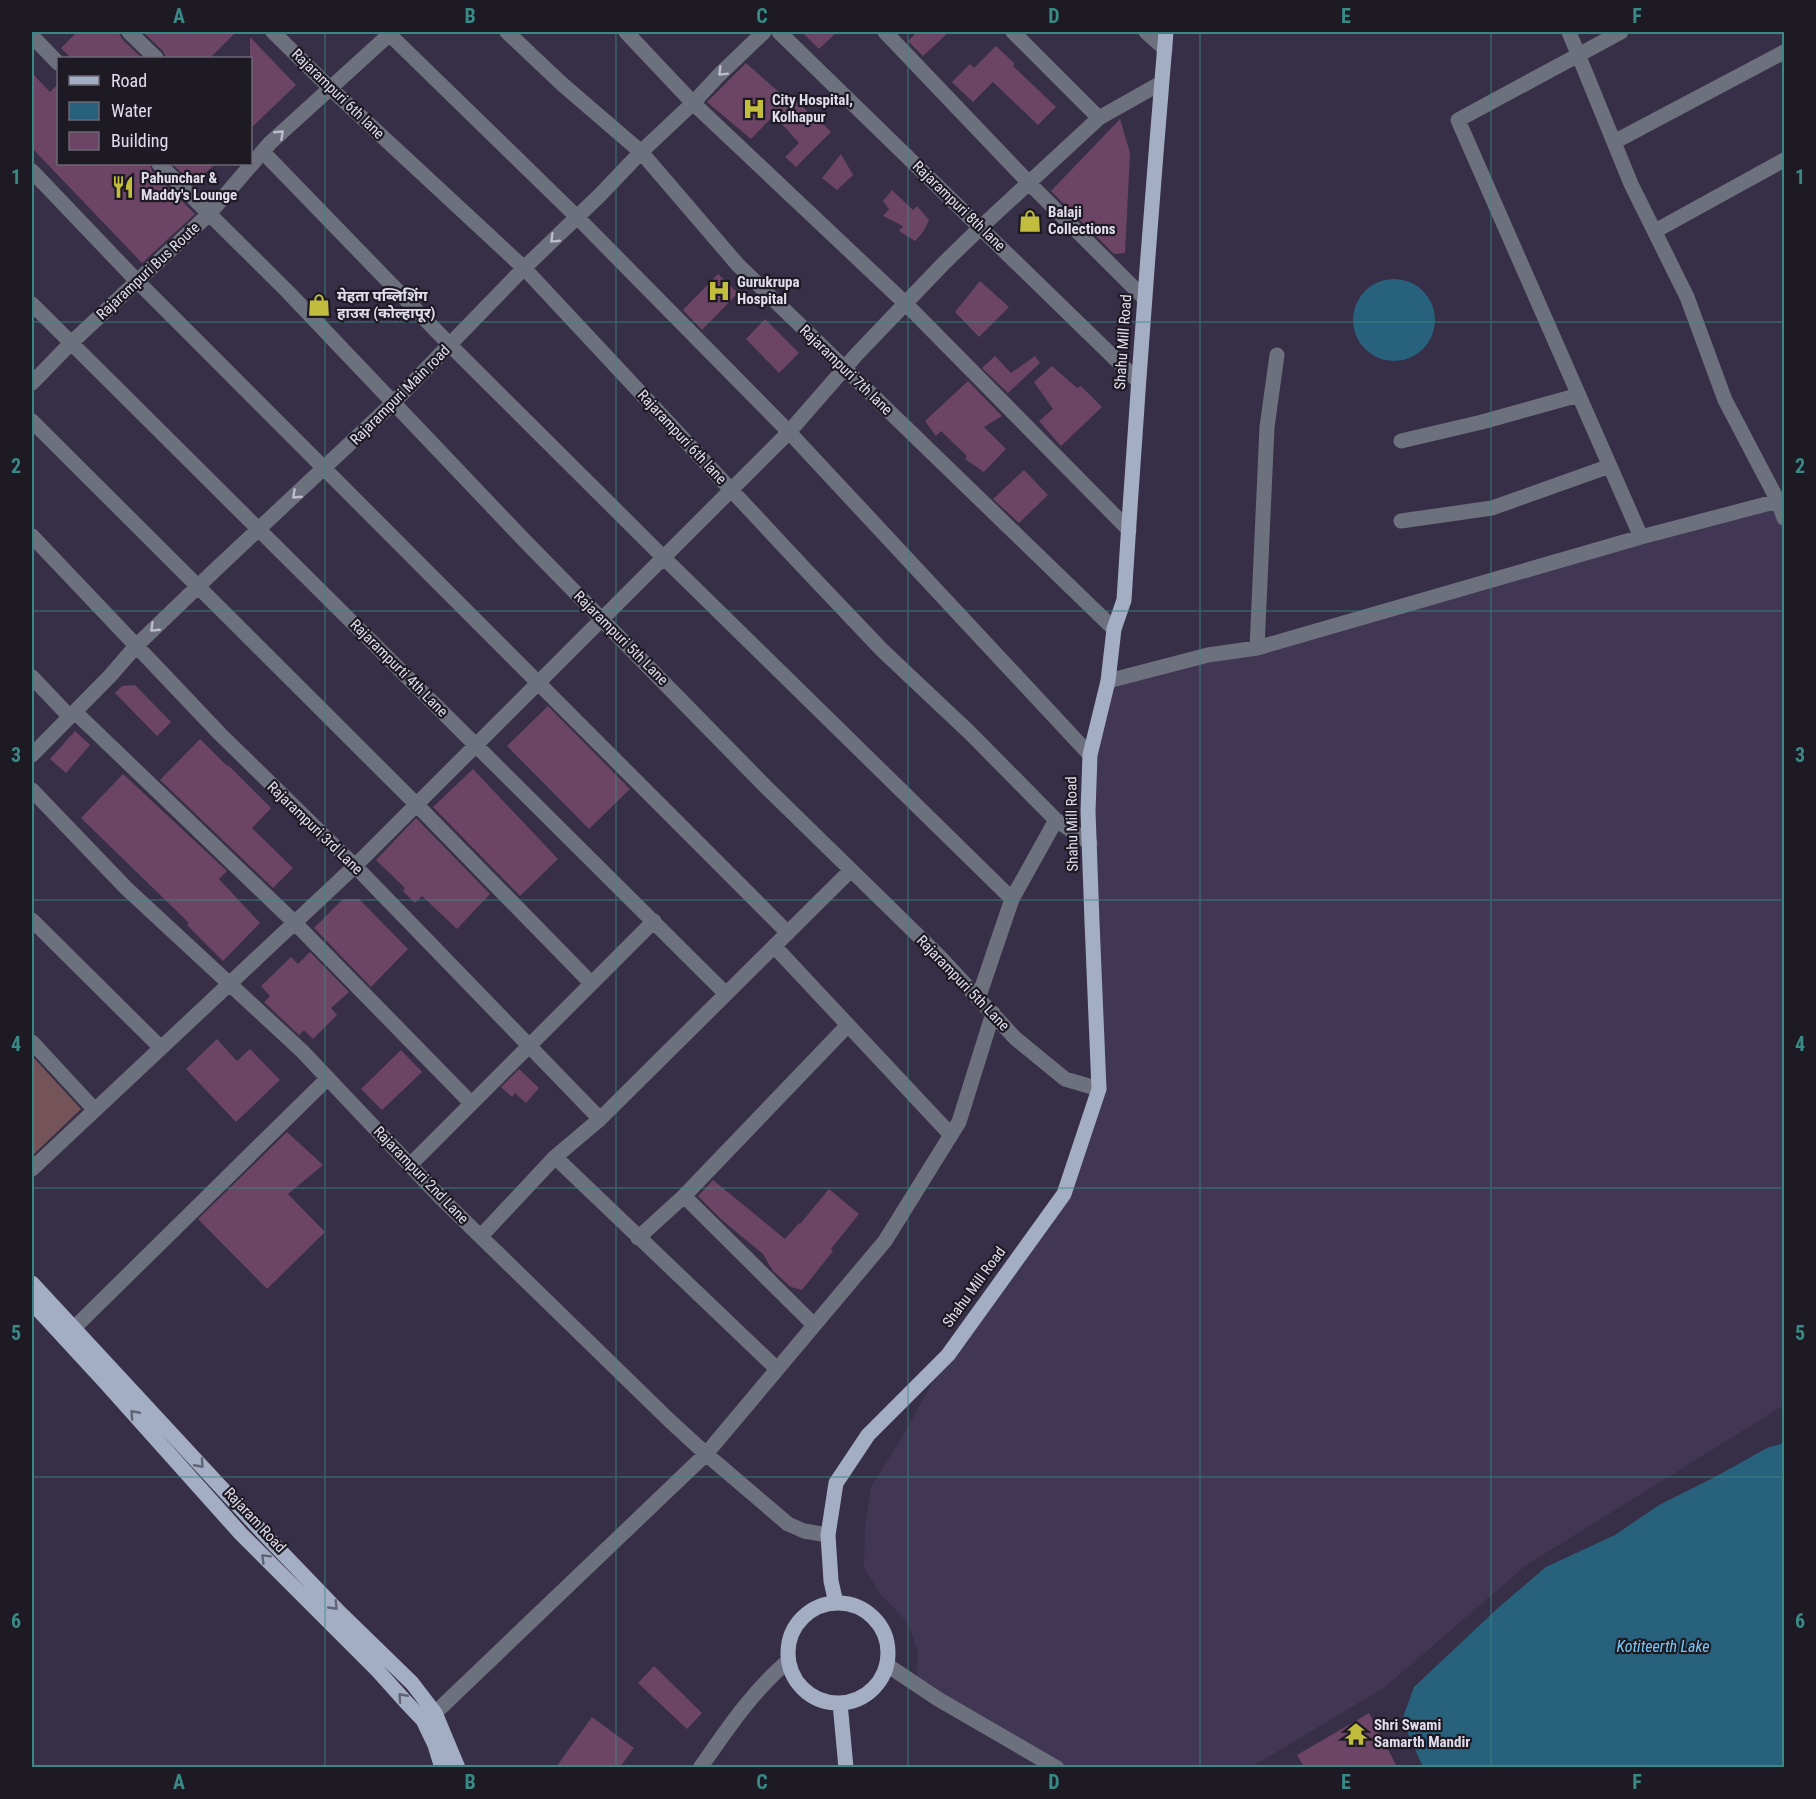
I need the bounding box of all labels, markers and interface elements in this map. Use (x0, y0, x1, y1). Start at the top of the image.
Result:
text: A (173, 4, 185, 28)
text: B (464, 4, 476, 28)
text: C (756, 4, 768, 28)
text: D (1048, 4, 1060, 28)
text: E (1341, 4, 1351, 28)
text: F (1632, 4, 1642, 28)
street label: Rajarampuri 6th lane (288, 45, 388, 143)
legend (57, 57, 252, 165)
one-way arrow (718, 66, 729, 76)
text: Road (111, 70, 147, 91)
place label: City Hospital, Kolhapur (772, 91, 853, 126)
hospital icon: City Hospital, Kolhapur (741, 96, 767, 122)
text: Water (111, 100, 153, 121)
text: Building (111, 130, 168, 151)
one-way arrow (274, 130, 284, 141)
street label: Rajarampuri 8th lane (909, 157, 1009, 255)
text: 1 (11, 165, 21, 189)
text: 1 (1795, 165, 1805, 189)
place label: Pahunchar & Maddy's Lounge (141, 169, 237, 204)
restaurant icon: Pahunchar & Maddy's Lounge (110, 174, 136, 200)
place label: Balaji Collections (1048, 203, 1116, 238)
shop icon: Balaji Collections (1017, 208, 1043, 234)
street label: Rajarampuri Bus Route (93, 219, 203, 323)
one-way arrow (550, 232, 561, 243)
place label: Gurukrupa Hospital (737, 273, 800, 308)
hospital icon: Gurukrupa Hospital (706, 278, 732, 304)
place label: मेहता पब्लिशिंग हाउस (कोल्हापूर) (337, 287, 436, 323)
shop icon: मेहता पब्लिशिंग हाउस (कोल्हापूर) (306, 292, 332, 318)
street label: Shahu Mill Road (1111, 294, 1135, 390)
street label: Rajarampuri 7th lane (796, 321, 896, 419)
street label: Rajarampuri Main road (346, 341, 454, 449)
street label: Rajarampuri 6th lane (634, 386, 730, 488)
text: 2 (11, 454, 21, 478)
text: 2 (1795, 454, 1805, 478)
one-way arrow (293, 488, 303, 499)
street label: Rajarampuri 5th Lane (570, 587, 672, 689)
street label: Rajarampurti 4th Lane (346, 615, 452, 721)
one-way arrow (151, 621, 162, 632)
text: 3 (11, 743, 21, 767)
text: 3 (1795, 743, 1805, 767)
street label: Shahu Mill Road (1062, 776, 1082, 872)
street label: Rajarampuri 3rd Lane (263, 778, 367, 878)
street label: Rajarampuri 5th Lane (913, 932, 1013, 1034)
text: 4 (11, 1032, 21, 1056)
text: 4 (1795, 1032, 1805, 1056)
street label: Rajarampuri 2nd Lane (370, 1122, 472, 1228)
street label: Shahu Mill Road (939, 1243, 1009, 1331)
text: 5 (11, 1321, 21, 1345)
text: 5 (1795, 1321, 1805, 1345)
one-way arrow (130, 1410, 141, 1421)
one-way arrow (193, 1457, 204, 1468)
street label: Rajaram Road (220, 1484, 290, 1556)
one-way arrow (261, 1554, 271, 1565)
one-way arrow (327, 1599, 338, 1610)
text: 6 (11, 1609, 21, 1633)
text: 6 (1795, 1609, 1805, 1633)
water label: Kotiteerth Lake (1616, 1637, 1710, 1656)
one-way arrow (398, 1693, 409, 1704)
place label: Shri Swami Samarth Mandir (1374, 1716, 1470, 1751)
temple icon: Shri Swami Samarth Mandir (1343, 1721, 1369, 1747)
text: A (173, 1770, 185, 1794)
text: B (464, 1770, 476, 1794)
text: C (756, 1770, 768, 1794)
text: D (1048, 1770, 1060, 1794)
text: E (1341, 1770, 1351, 1794)
text: F (1632, 1770, 1642, 1794)

